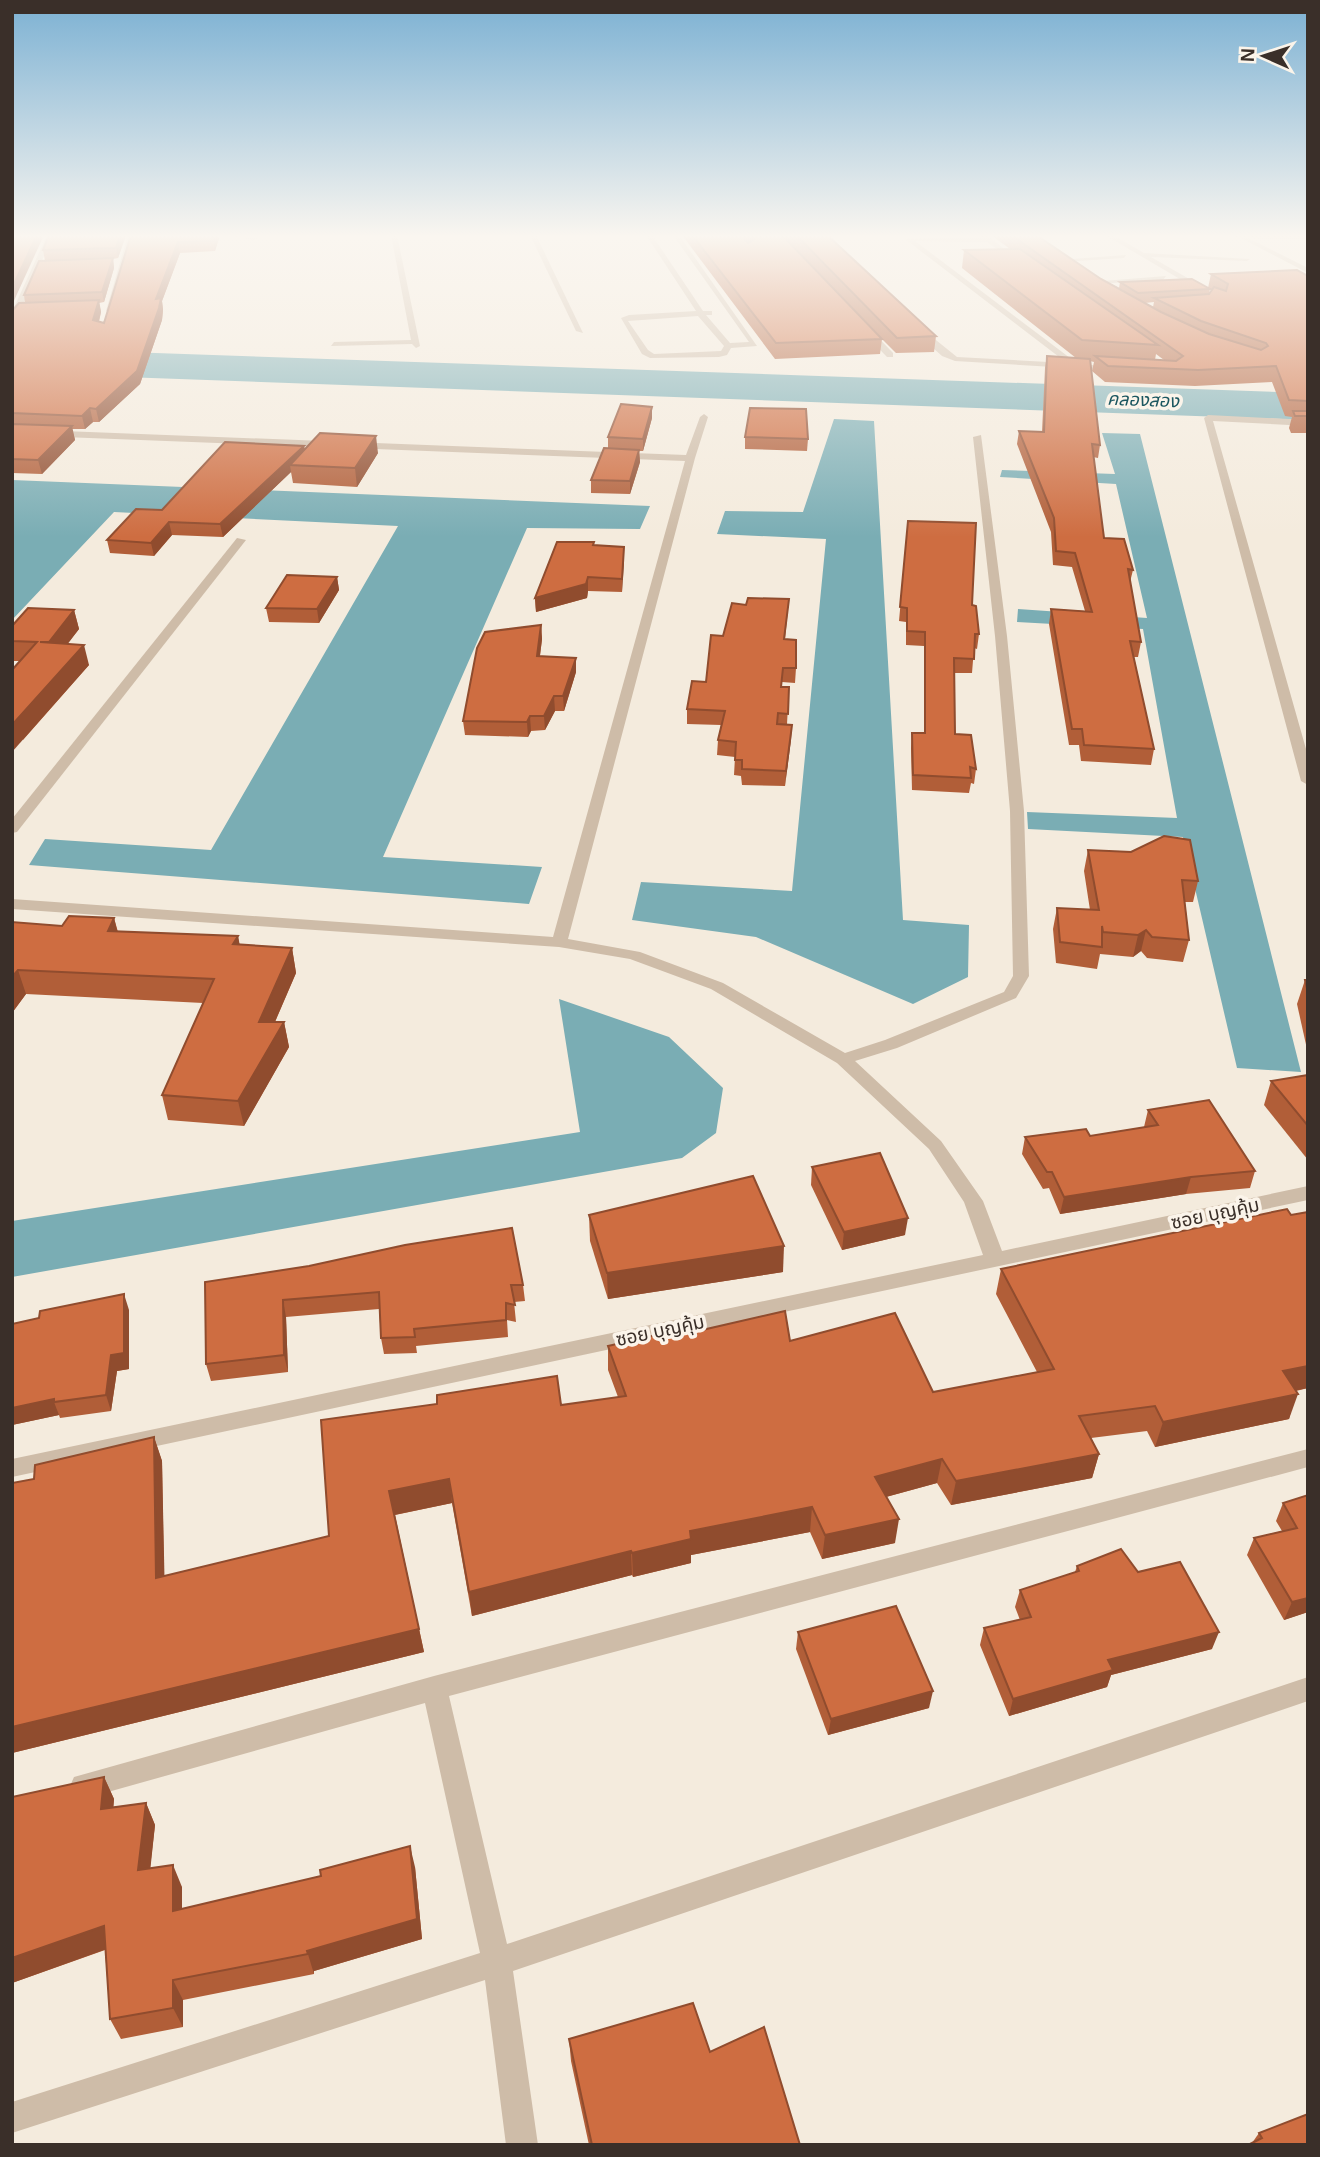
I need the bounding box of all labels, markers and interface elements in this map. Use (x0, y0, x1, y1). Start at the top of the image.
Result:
north arrow (1229, 21, 1299, 91)
text: N (1237, 48, 1258, 63)
water label: คลองสอง (1107, 389, 1180, 411)
street label: ซอย บุญคุ้ม (1169, 1193, 1262, 1234)
street label: ซอย บุญคุ้ม (614, 1310, 707, 1351)

